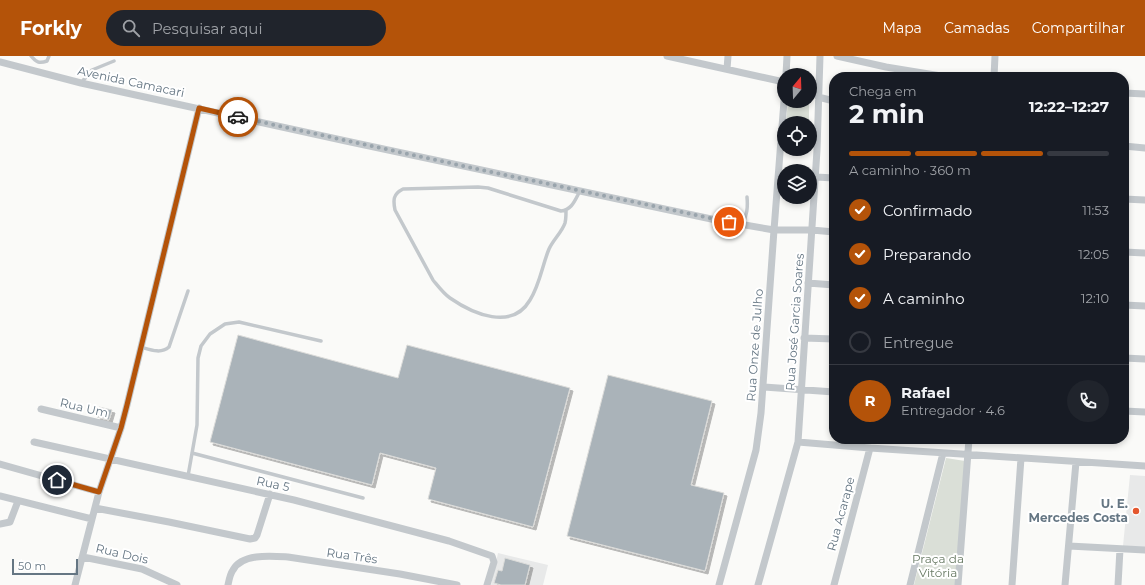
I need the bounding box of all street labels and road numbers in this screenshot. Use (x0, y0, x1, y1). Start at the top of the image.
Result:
street label: Avenida Camacari (76, 63, 186, 100)
street label: Rua José Garcia Soares (782, 253, 807, 391)
street label: Rua Onze de Julho (743, 288, 766, 402)
street label: Rua Um (58, 395, 110, 420)
street label: Rua 5 (255, 473, 291, 494)
street label: Rua Acarape (823, 475, 858, 553)
street label: Rua Dois (94, 540, 150, 567)
street label: Rua Três (326, 544, 379, 567)

